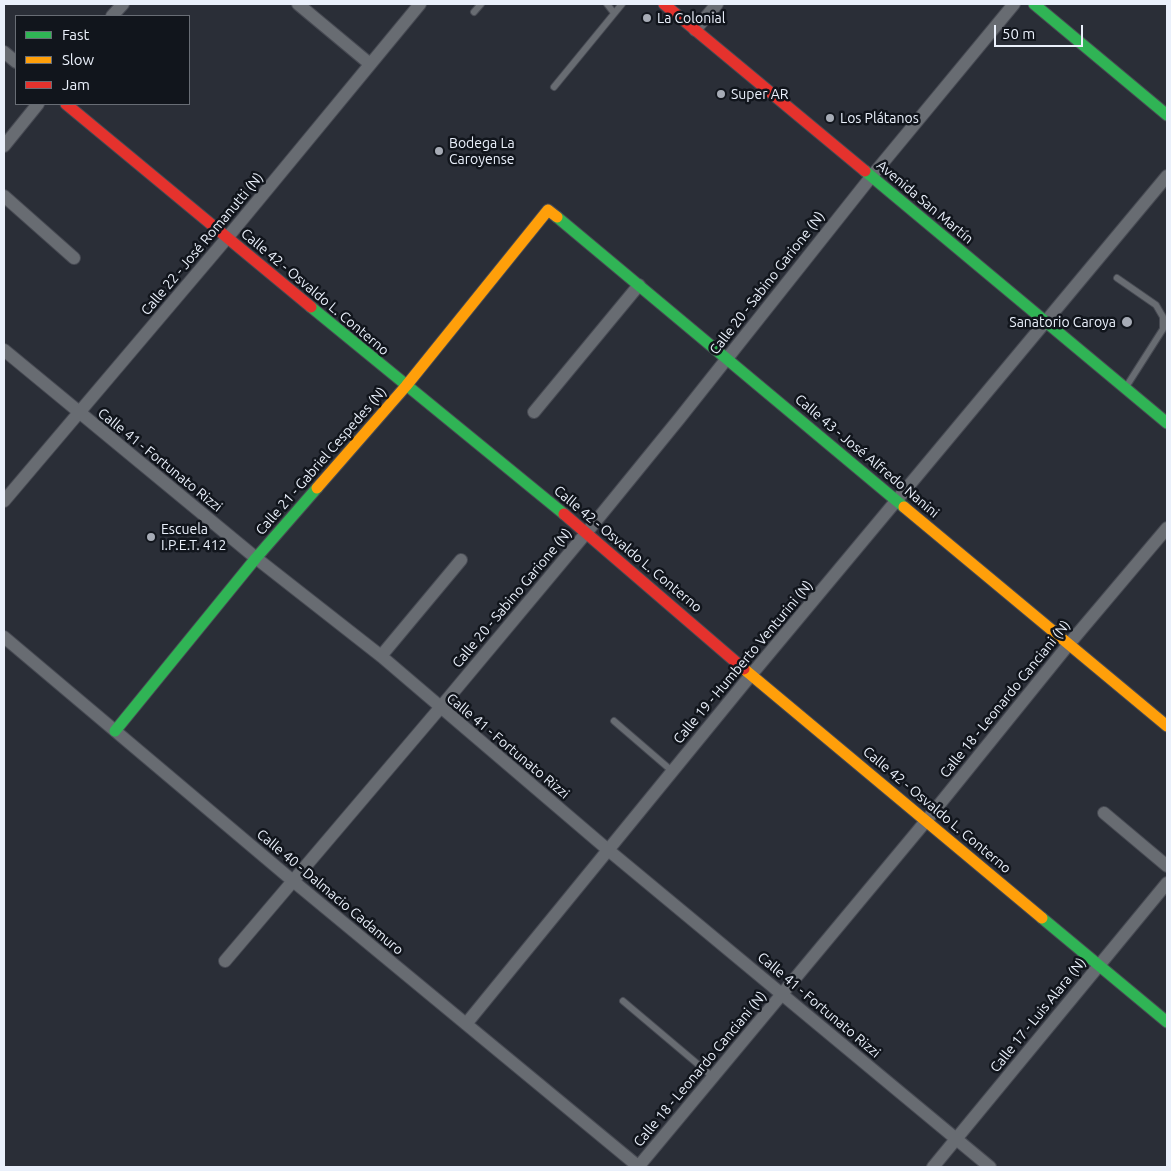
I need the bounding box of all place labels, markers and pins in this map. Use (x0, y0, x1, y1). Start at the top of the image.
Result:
place label: La Colonial (657, 10, 725, 26)
marker: La Colonial (641, 12, 653, 24)
place label: Super AR (731, 86, 789, 102)
marker: Super AR (715, 88, 727, 100)
place label: Los Plátanos (840, 110, 919, 126)
marker: Los Plátanos (824, 112, 836, 124)
place label: Bodega La Caroyense (449, 135, 515, 168)
marker: Bodega La Caroyense (433, 145, 445, 157)
place label: Sanatorio Caroya (1009, 314, 1116, 330)
marker: Sanatorio Caroya (1120, 315, 1134, 329)
place label: Escuela I.P.E.T. 412 (161, 521, 227, 554)
marker: Escuela I.P.E.T. 412 (145, 531, 157, 543)

